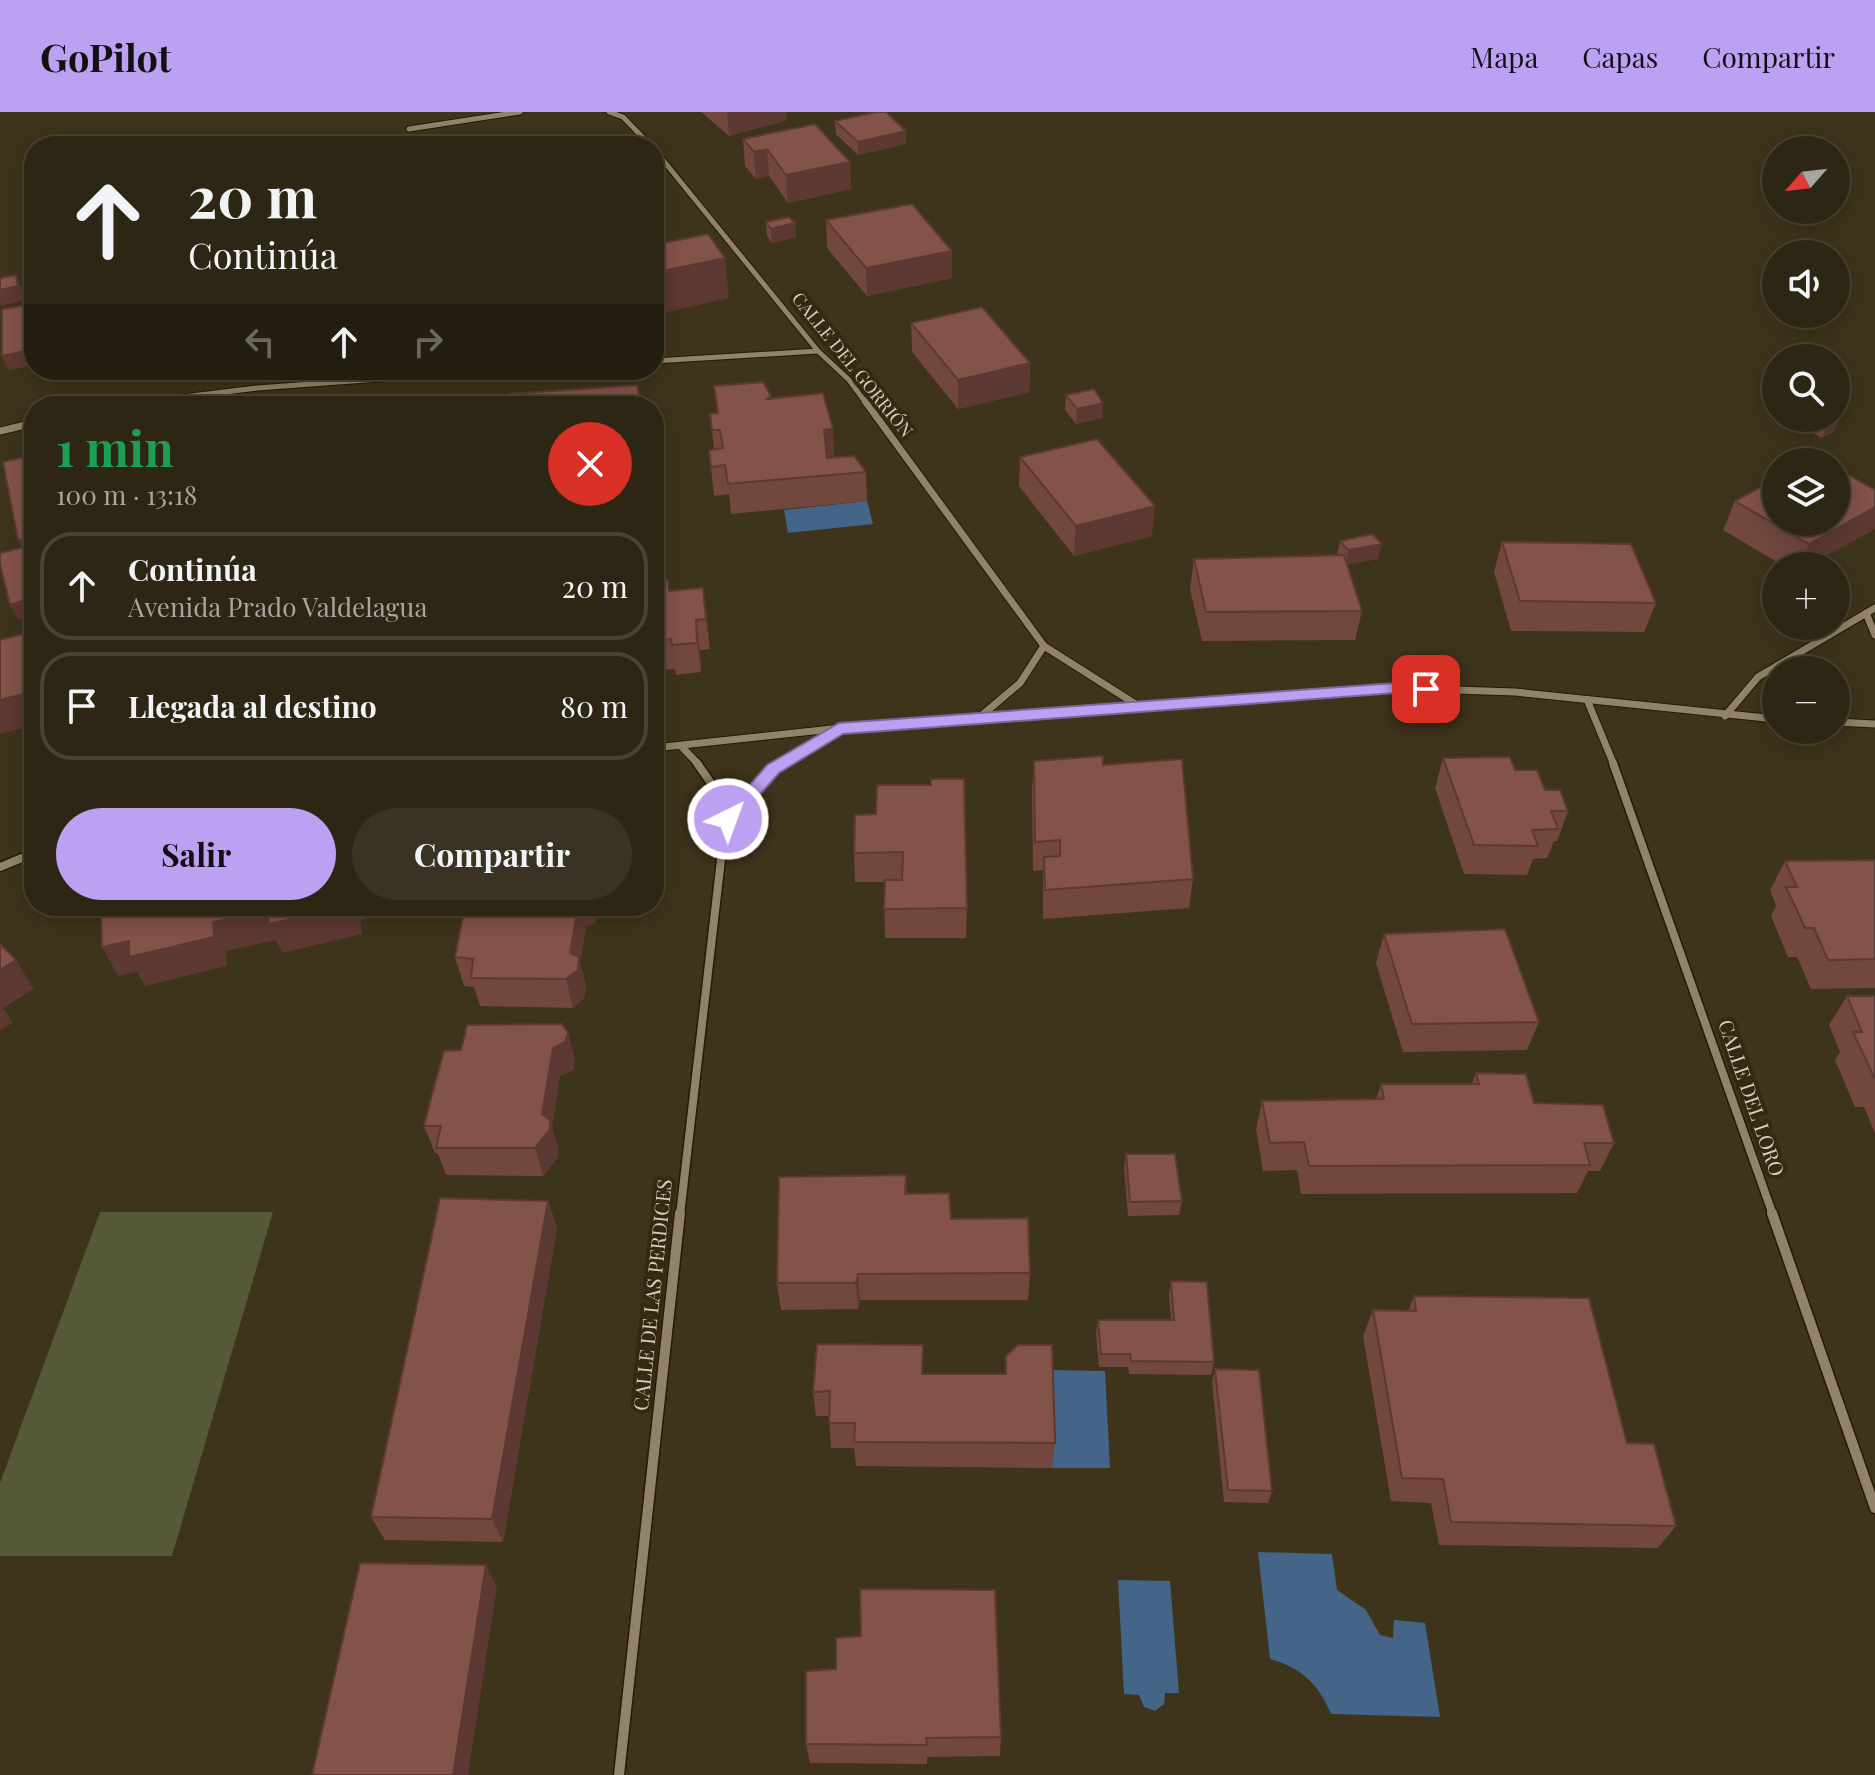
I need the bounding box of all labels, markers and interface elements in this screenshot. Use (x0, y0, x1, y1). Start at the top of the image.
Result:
text: GoPilot (40, 31, 171, 82)
text: Mapa (1470, 38, 1538, 75)
text: Capas (1582, 38, 1658, 75)
text: Compartir (1702, 38, 1835, 75)
north arrow (1762, 136, 1850, 224)
map controls (1762, 136, 1850, 744)
text: 20 m (188, 158, 317, 233)
icon: ahead (56, 168, 160, 272)
text: Continúa (188, 230, 338, 278)
button: sound (1762, 240, 1850, 328)
street label: CALLE DEL GORRIÓN (787, 287, 919, 442)
icon: left (238, 320, 282, 364)
icon: ahead (322, 320, 366, 364)
icon: right (406, 320, 450, 364)
button: search (1762, 344, 1850, 432)
text: 1 min (56, 415, 174, 479)
button: close (548, 422, 632, 506)
button: layers (1762, 448, 1850, 536)
text: 100 m · 13:18 (56, 477, 197, 512)
text: Continúa (128, 549, 257, 589)
button: + (1762, 552, 1850, 640)
icon: ahead (60, 564, 104, 608)
text: 20 m (562, 566, 628, 606)
text: Avenida Prado Valdelagua (128, 589, 427, 624)
pin (1392, 655, 1460, 723)
button: − (1762, 656, 1850, 744)
icon: arrive (1404, 667, 1448, 711)
icon: arrive (60, 684, 104, 728)
text: Llegada al destino (128, 686, 377, 726)
text: 80 m (560, 686, 628, 726)
position arrow (686, 777, 770, 861)
button: Salir (56, 808, 336, 900)
button: Compartir (352, 808, 632, 900)
street label: CALLE DEL LORO (1713, 1016, 1792, 1179)
street label: CALLE DE LAS PERDICES (626, 1178, 677, 1412)

